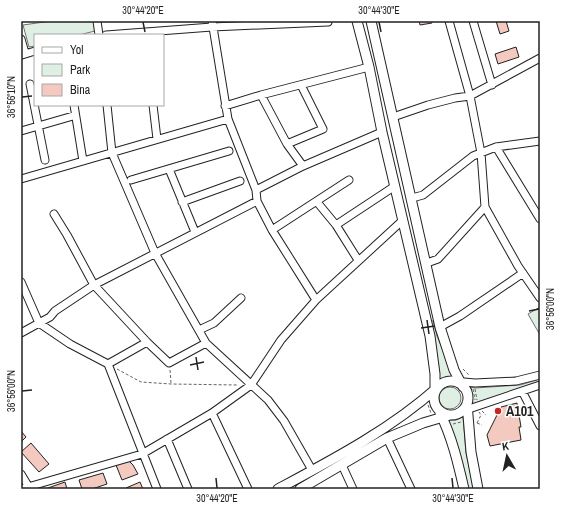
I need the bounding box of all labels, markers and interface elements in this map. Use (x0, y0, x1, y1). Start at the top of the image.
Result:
text: 30°44'20"E (122, 4, 164, 17)
text: 30°44'30"E (358, 4, 400, 17)
legend (34, 34, 164, 106)
text: Yol (70, 42, 83, 58)
text: Park (70, 62, 90, 78)
text: 36°56'10"N (5, 76, 18, 118)
text: Bina (70, 82, 91, 98)
text: 36°56'00"N (544, 288, 557, 330)
text: 36°56'00"N (5, 370, 18, 412)
place label: A101 (506, 402, 534, 420)
marker: A101 (493, 406, 503, 416)
north arrow (487, 436, 527, 476)
text: K (501, 439, 510, 454)
text: 30°44'20"E (196, 492, 238, 505)
text: 30°44'30"E (432, 492, 474, 505)

